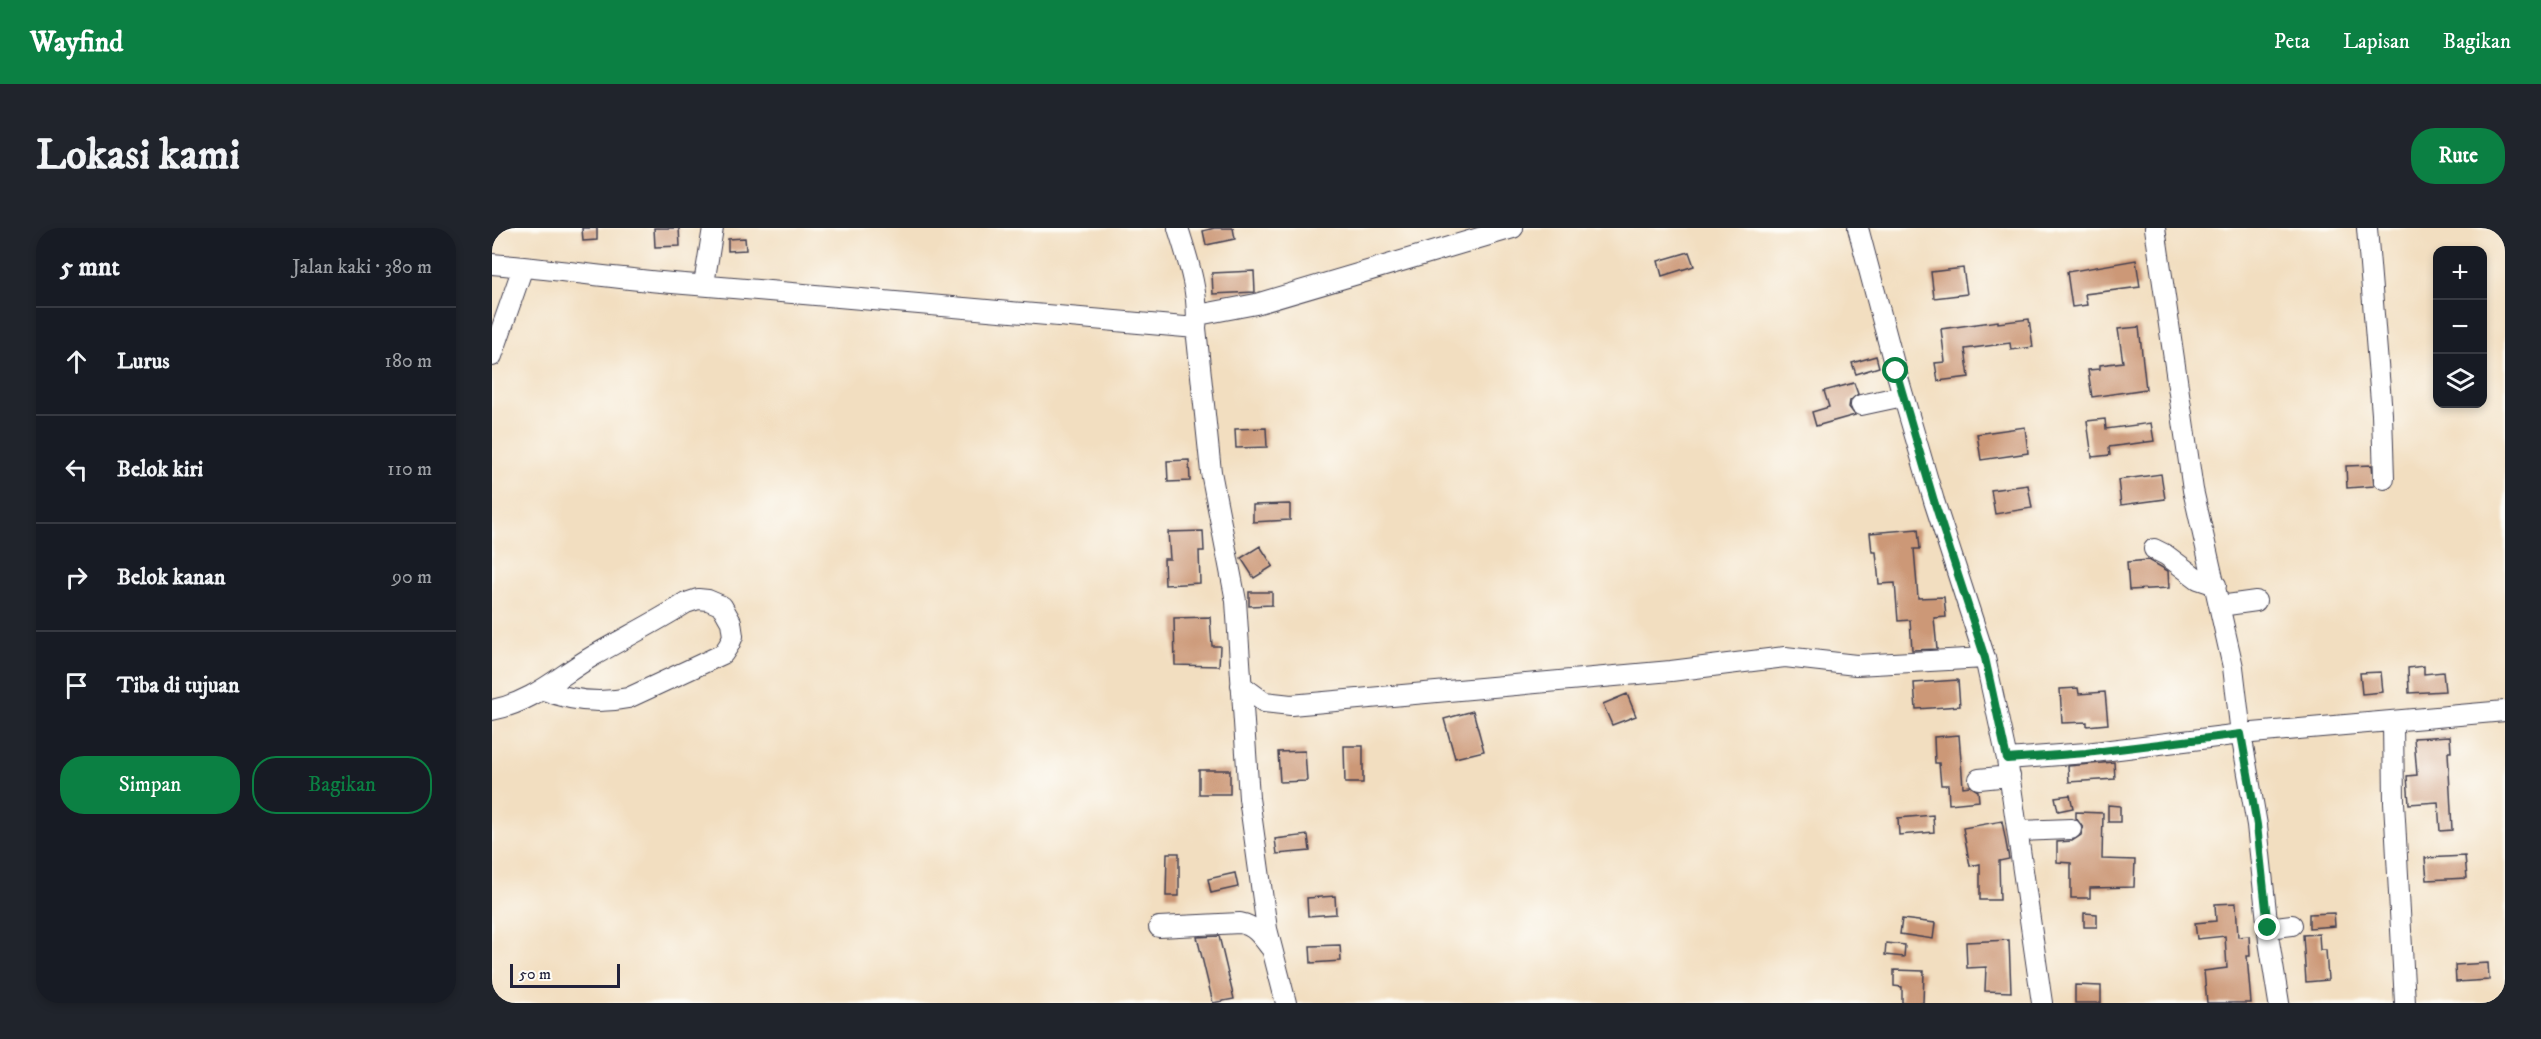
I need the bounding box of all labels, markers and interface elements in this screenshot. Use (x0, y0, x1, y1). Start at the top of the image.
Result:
text: Wayfind (30, 25, 123, 60)
text: Peta (2274, 29, 2310, 55)
text: Lapisan (2343, 29, 2410, 55)
text: Bagikan (2443, 29, 2511, 55)
button: Rute (2411, 128, 2505, 184)
text: Lokasi kami (36, 130, 240, 182)
map controls (2433, 246, 2487, 408)
button: + (2433, 246, 2487, 300)
text: 5 mnt (60, 251, 120, 284)
text: Jalan kaki · 380 m (292, 255, 432, 280)
button: − (2433, 300, 2487, 354)
icon: ahead (60, 345, 93, 378)
text: Lurus (117, 348, 170, 375)
text: 180 m (385, 349, 432, 374)
button: layers (2433, 354, 2487, 408)
route start (1882, 357, 1908, 383)
icon: left (60, 453, 93, 486)
text: Belok kiri (117, 456, 203, 483)
text: 110 m (387, 457, 432, 482)
icon: right (60, 561, 93, 594)
text: Belok kanan (117, 564, 225, 591)
text: 90 m (392, 565, 432, 590)
icon: arrive (60, 669, 93, 702)
text: Tiba di tujuan (117, 672, 239, 699)
button: Simpan (60, 756, 240, 814)
button: Bagikan (252, 756, 432, 814)
route end (2254, 914, 2280, 940)
scale bar (510, 961, 620, 988)
text: 50 m (519, 964, 551, 984)

